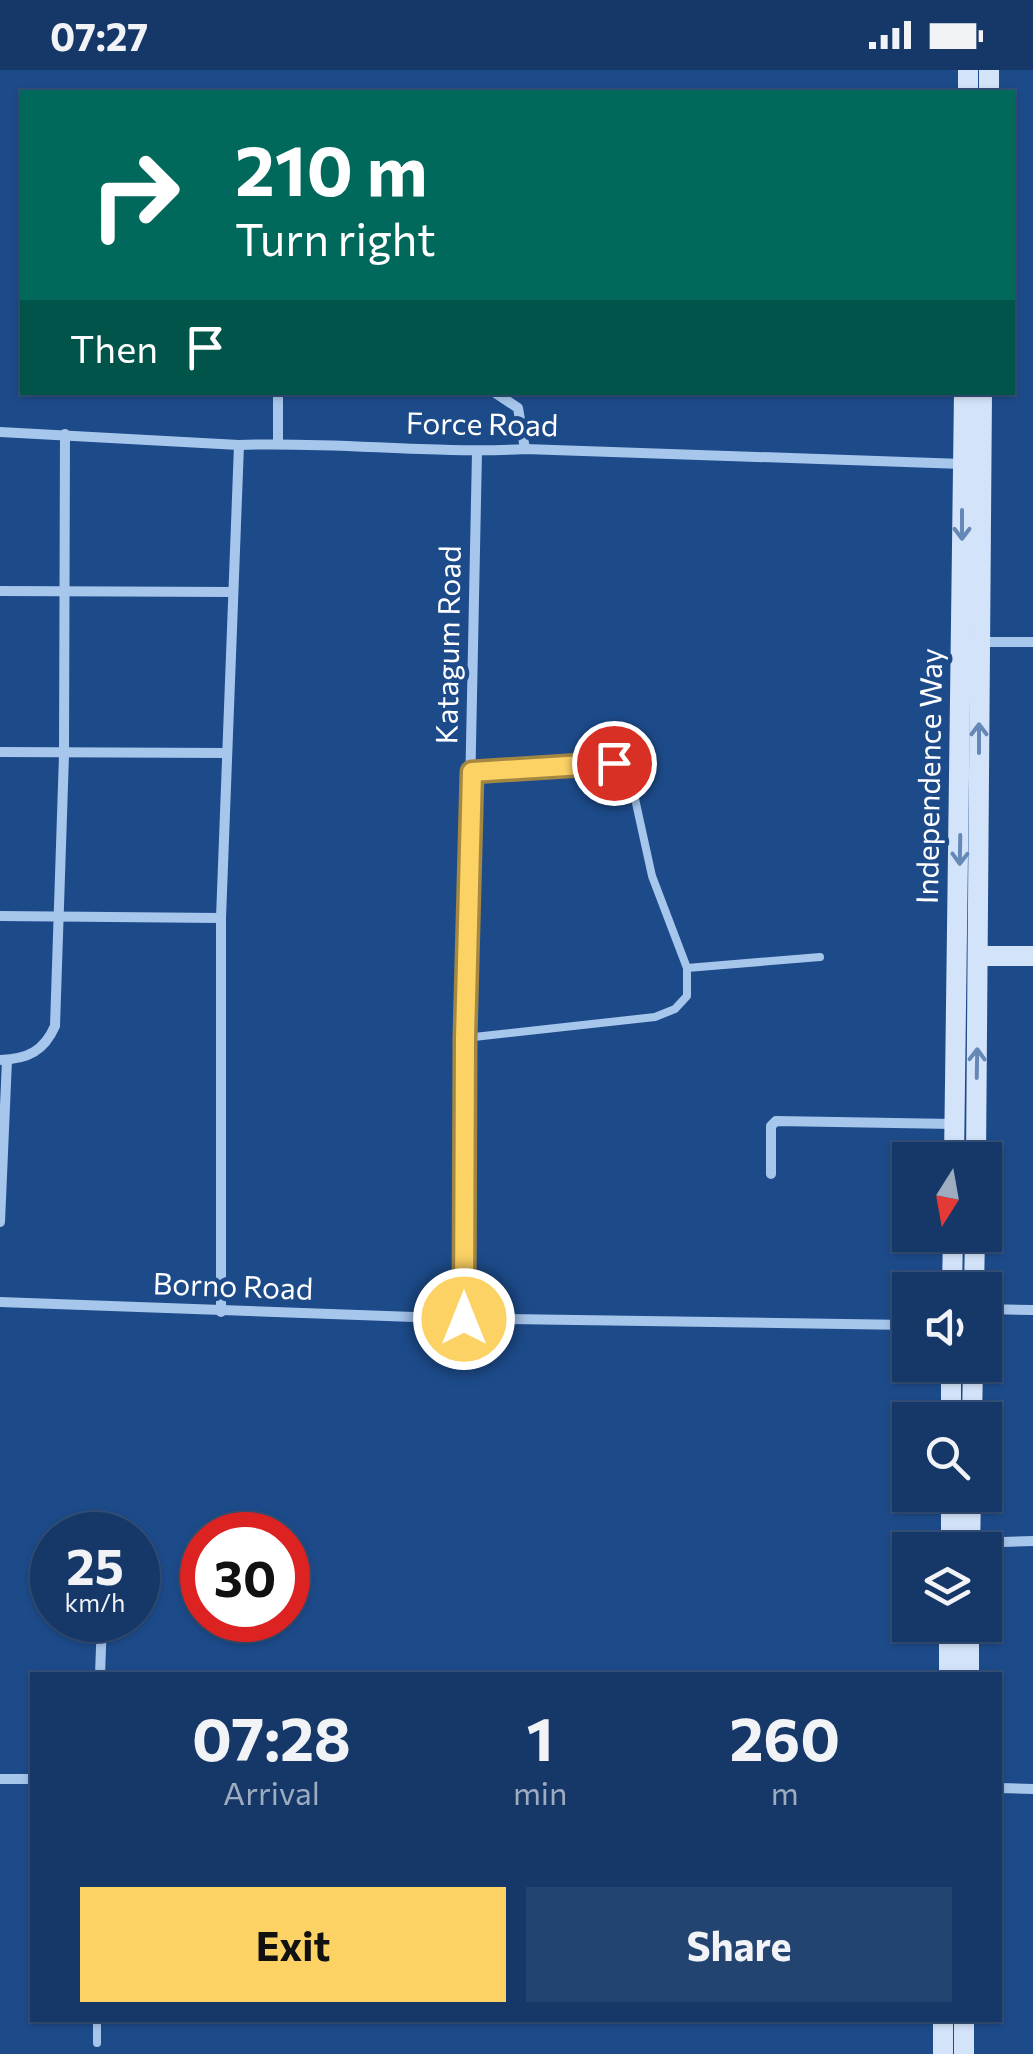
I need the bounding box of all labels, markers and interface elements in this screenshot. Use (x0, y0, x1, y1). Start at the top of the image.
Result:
text: 07:27 (50, 12, 148, 59)
text: 210 m (235, 125, 427, 210)
icon: right (70, 130, 200, 260)
text: Turn right (235, 210, 436, 265)
icon: arrive (178, 320, 233, 375)
text: Then (70, 324, 158, 371)
street label: Force Road (406, 403, 559, 442)
one-way arrow (952, 508, 972, 540)
street label: Katagum Road (426, 545, 467, 745)
street label: Independence Way (907, 648, 948, 904)
pin (572, 721, 657, 806)
one-way arrow (970, 722, 988, 754)
icon: arrive (587, 736, 642, 791)
one-way arrow (950, 833, 969, 865)
one-way arrow (968, 1047, 986, 1080)
north arrow (892, 1142, 1002, 1252)
map controls (892, 1142, 1002, 1642)
street label: Borno Road (152, 1263, 314, 1306)
position arrow (412, 1267, 516, 1371)
button: sound (892, 1272, 1002, 1382)
button: search (892, 1402, 1002, 1512)
speed limit sign: 30 (180, 1512, 310, 1642)
button: layers (892, 1532, 1002, 1642)
text: 25 (66, 1534, 124, 1595)
text: km/h (65, 1587, 125, 1617)
text: 07:28 (192, 1700, 351, 1773)
text: 1 (527, 1700, 554, 1773)
text: 260 (729, 1700, 840, 1773)
text: Arrival (223, 1772, 320, 1812)
text: min (513, 1772, 567, 1812)
text: m (771, 1772, 799, 1812)
button: Exit (80, 1887, 506, 2002)
button: Share (526, 1887, 952, 2002)

